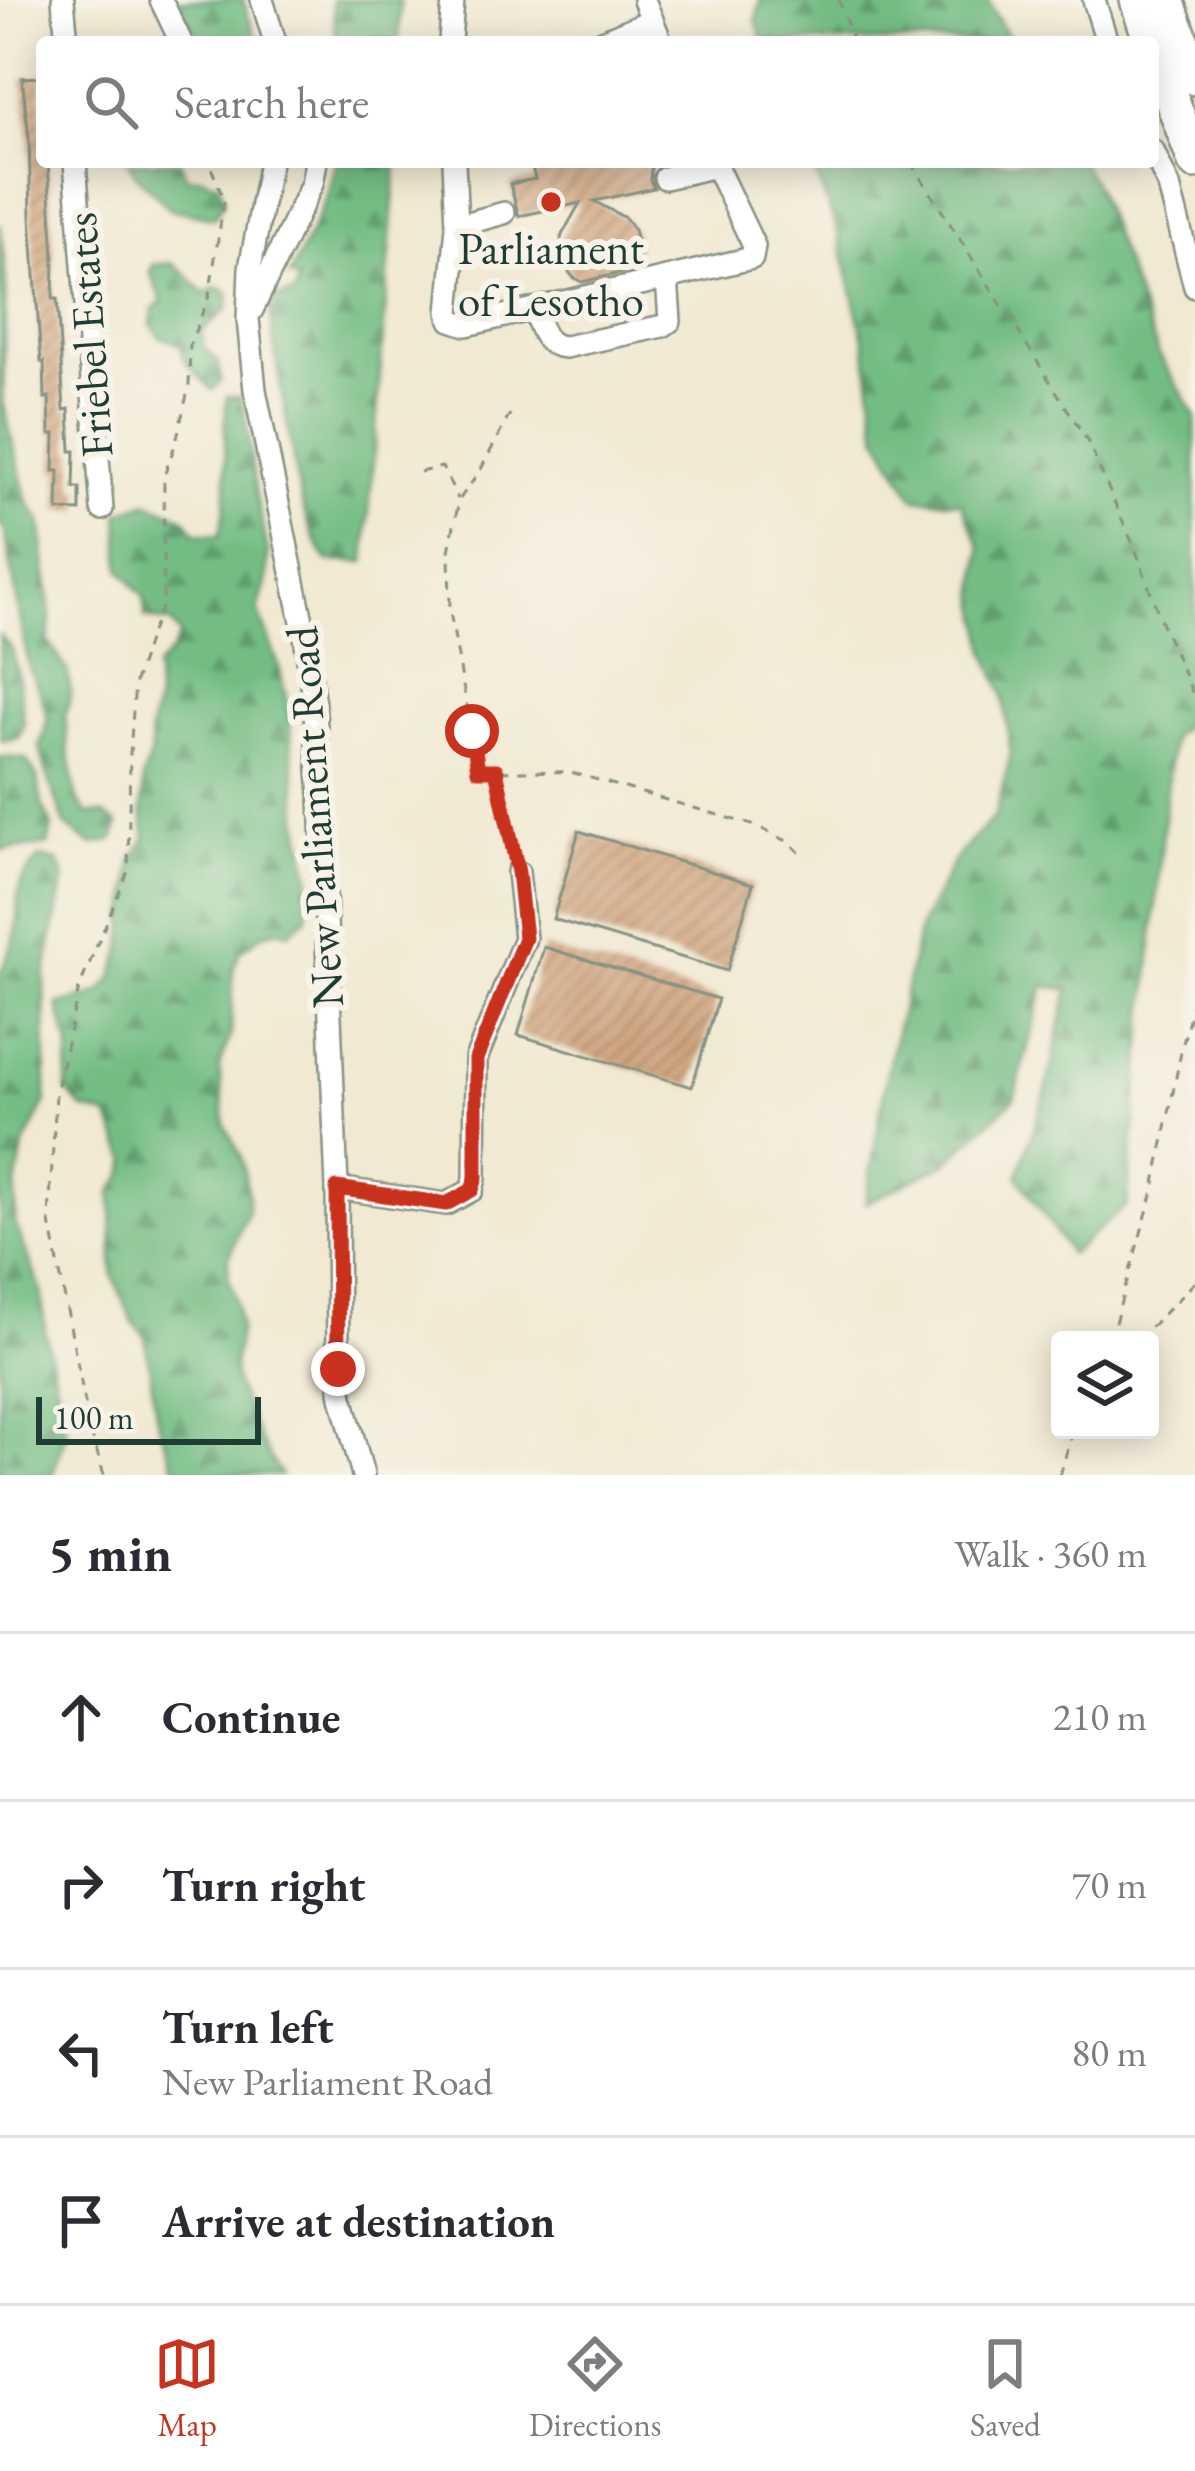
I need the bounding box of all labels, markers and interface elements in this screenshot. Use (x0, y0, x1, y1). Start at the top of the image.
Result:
search box (36, 36, 1159, 168)
icon: search (78, 69, 144, 135)
text: Search here (174, 73, 369, 131)
marker: Parliament of Lesotho (538, 189, 564, 215)
street label: Friebel Estates (51, 211, 125, 459)
place label: Parliament of Lesotho (458, 219, 644, 329)
street label: New Parliament Road (272, 624, 356, 1010)
route start (445, 704, 499, 758)
map controls (1051, 1331, 1159, 1439)
button: layers (1051, 1331, 1159, 1439)
route end (311, 1342, 365, 1396)
scale bar (36, 1391, 261, 1444)
text: 100 m (54, 1396, 134, 1439)
text: 5 min (48, 1520, 172, 1586)
text: Walk · 360 m (954, 1528, 1147, 1579)
icon: ahead (48, 1684, 114, 1750)
text: Continue (162, 1688, 340, 1746)
text: 210 m (1053, 1691, 1147, 1742)
icon: right (48, 1852, 114, 1918)
text: Turn right (162, 1856, 365, 1914)
text: 70 m (1071, 1859, 1147, 1910)
text: Turn left (162, 1998, 334, 2056)
icon: left (48, 2020, 114, 2086)
text: 80 m (1071, 2027, 1147, 2078)
text: New Parliament Road (162, 2056, 493, 2107)
icon: arrive (48, 2188, 114, 2254)
text: Arrive at destination (162, 2192, 555, 2250)
tab: Map (154, 2331, 220, 2446)
tab: Directions (529, 2331, 662, 2446)
tab: Saved (970, 2331, 1041, 2446)

